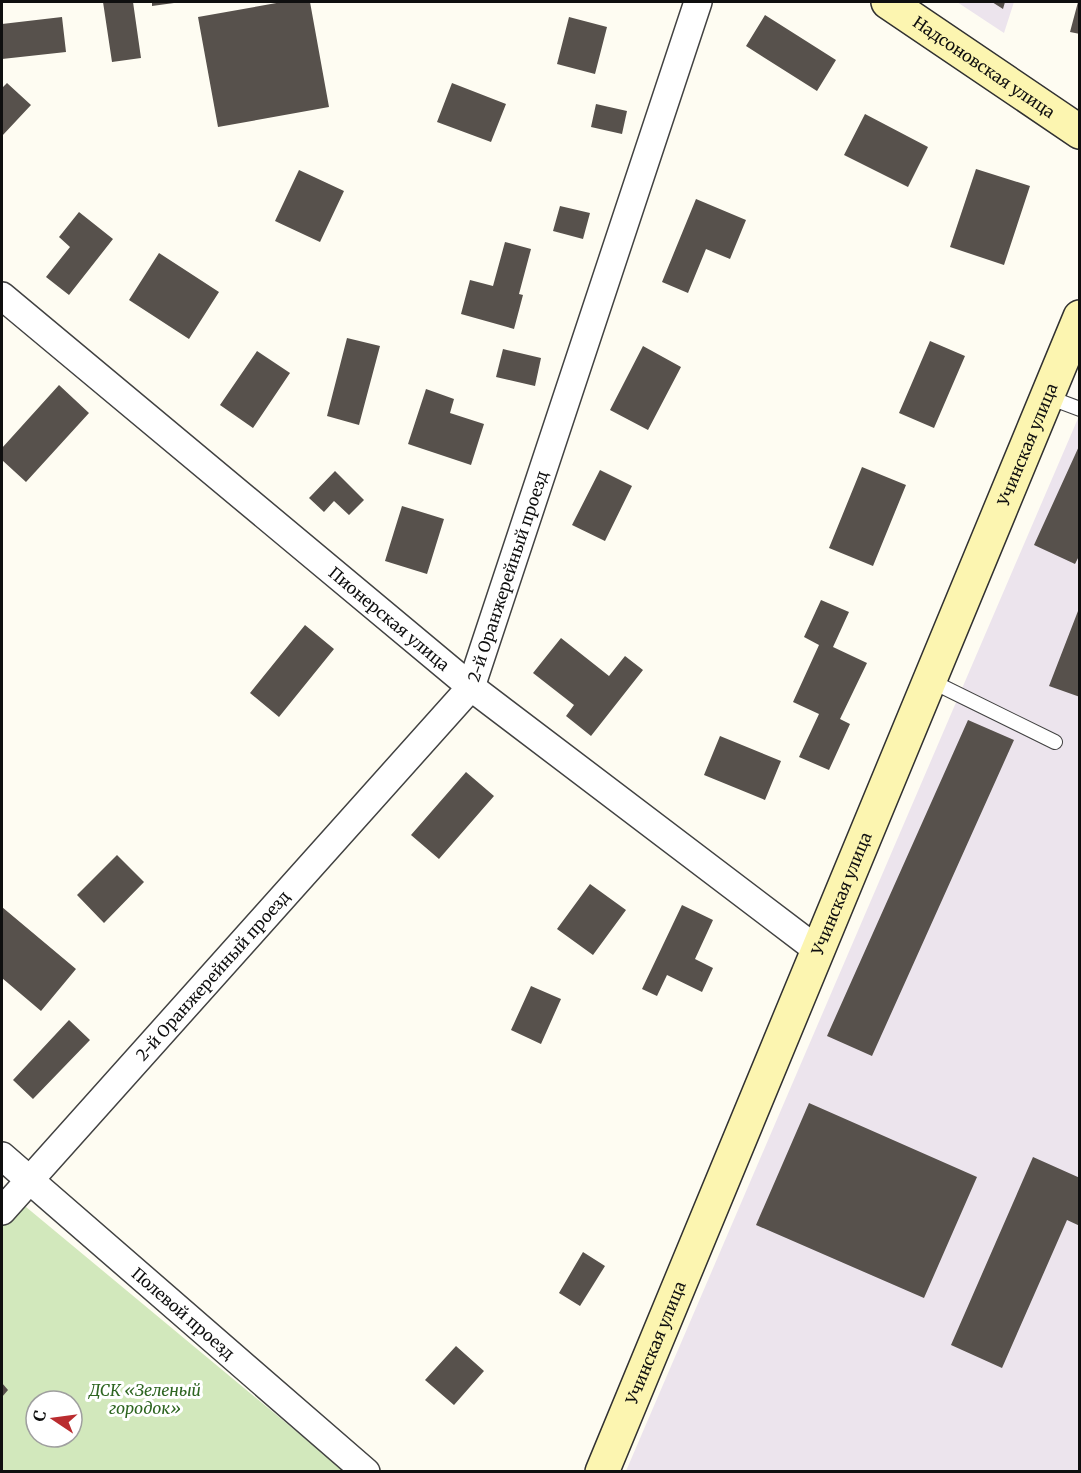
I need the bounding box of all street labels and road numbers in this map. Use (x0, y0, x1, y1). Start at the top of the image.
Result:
street label: Надсоновская улица (909, 12, 1059, 122)
street label: Учинская улица (993, 380, 1062, 510)
street label: 2-й Оранжерейный проезд (463, 468, 552, 684)
street label: Пионерская улица (325, 563, 454, 675)
street label: Учинская улица (807, 829, 876, 959)
street label: 2-й Оранжерейный проезд (132, 886, 294, 1065)
street label: Полевой проезд (128, 1263, 239, 1364)
street label: Учинская улица (621, 1278, 690, 1408)

